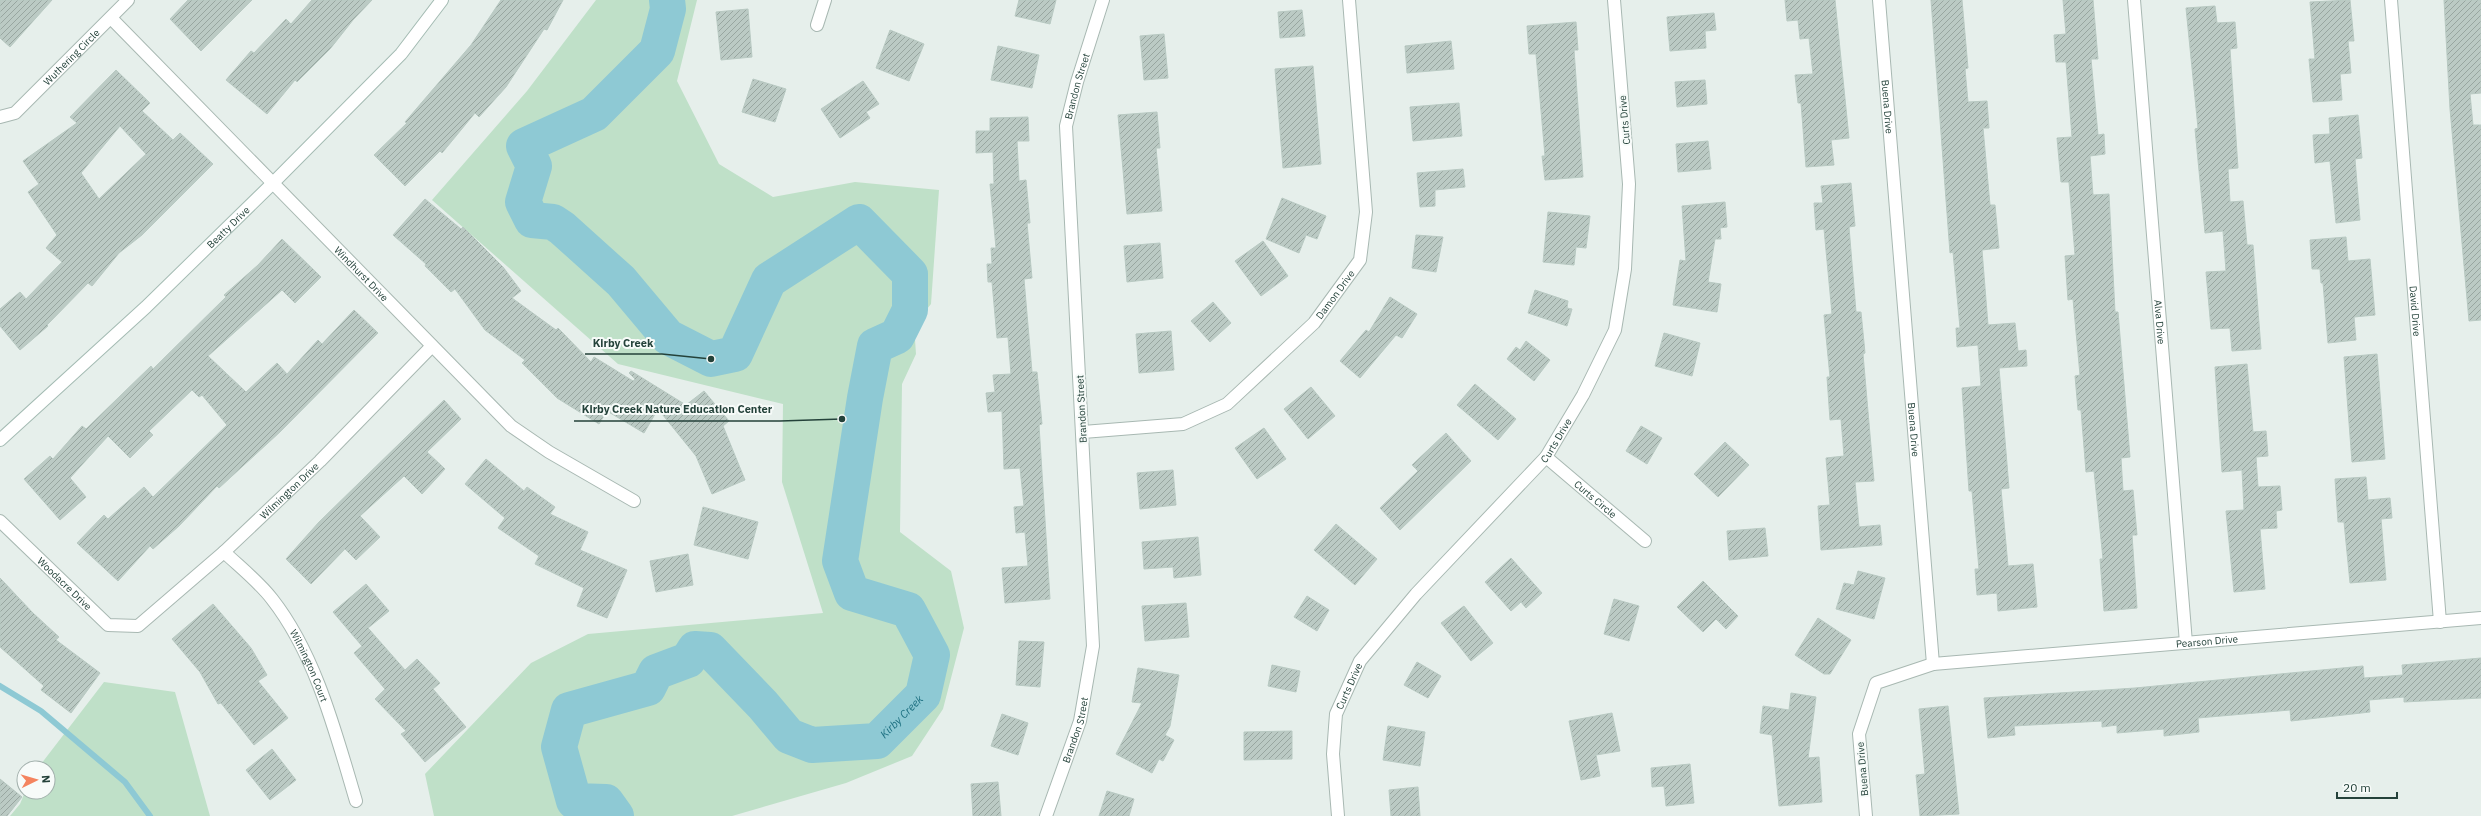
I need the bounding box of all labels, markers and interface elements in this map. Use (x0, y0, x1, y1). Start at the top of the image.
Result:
street label: Wuthering Circle (41, 26, 103, 88)
street label: Brandon Street (1062, 51, 1093, 121)
street label: Buena Drive (1878, 79, 1896, 135)
street label: Curts Drive (1616, 94, 1633, 145)
street label: Beatty Drive (204, 203, 253, 251)
street label: Windhurst Drive (331, 244, 391, 305)
street label: Damon Drive (1313, 267, 1358, 322)
street label: David Drive (2407, 285, 2424, 337)
street label: Alva Drive (2151, 299, 2168, 345)
callout: Kirby Creek (585, 331, 662, 354)
text: Kirby Creek (593, 336, 654, 350)
street label: Brandon Street (1073, 374, 1090, 443)
callout: Kirby Creek Nature Education Center (574, 398, 780, 421)
text: Kirby Creek Nature Education Center (582, 402, 773, 416)
street label: Buena Drive (1905, 402, 1922, 458)
street label: Curts Drive (1538, 416, 1575, 466)
street label: Wilmington Drive (257, 459, 322, 522)
street label: Curts Circle (1571, 478, 1620, 522)
street label: Woodacre Drive (34, 555, 95, 613)
street label: Wilmington Court (287, 627, 331, 704)
street label: Pearson Drive (2175, 632, 2239, 651)
street label: Curts Drive (1333, 661, 1365, 712)
water label: Kirby Creek (877, 692, 926, 741)
street label: Brandon Street (1060, 696, 1091, 765)
street label: Buena Drive (1854, 741, 1871, 797)
north arrow (16, 760, 56, 800)
scale bar (2337, 774, 2397, 800)
text: N (39, 775, 53, 784)
text: 20 m (2343, 780, 2371, 795)

